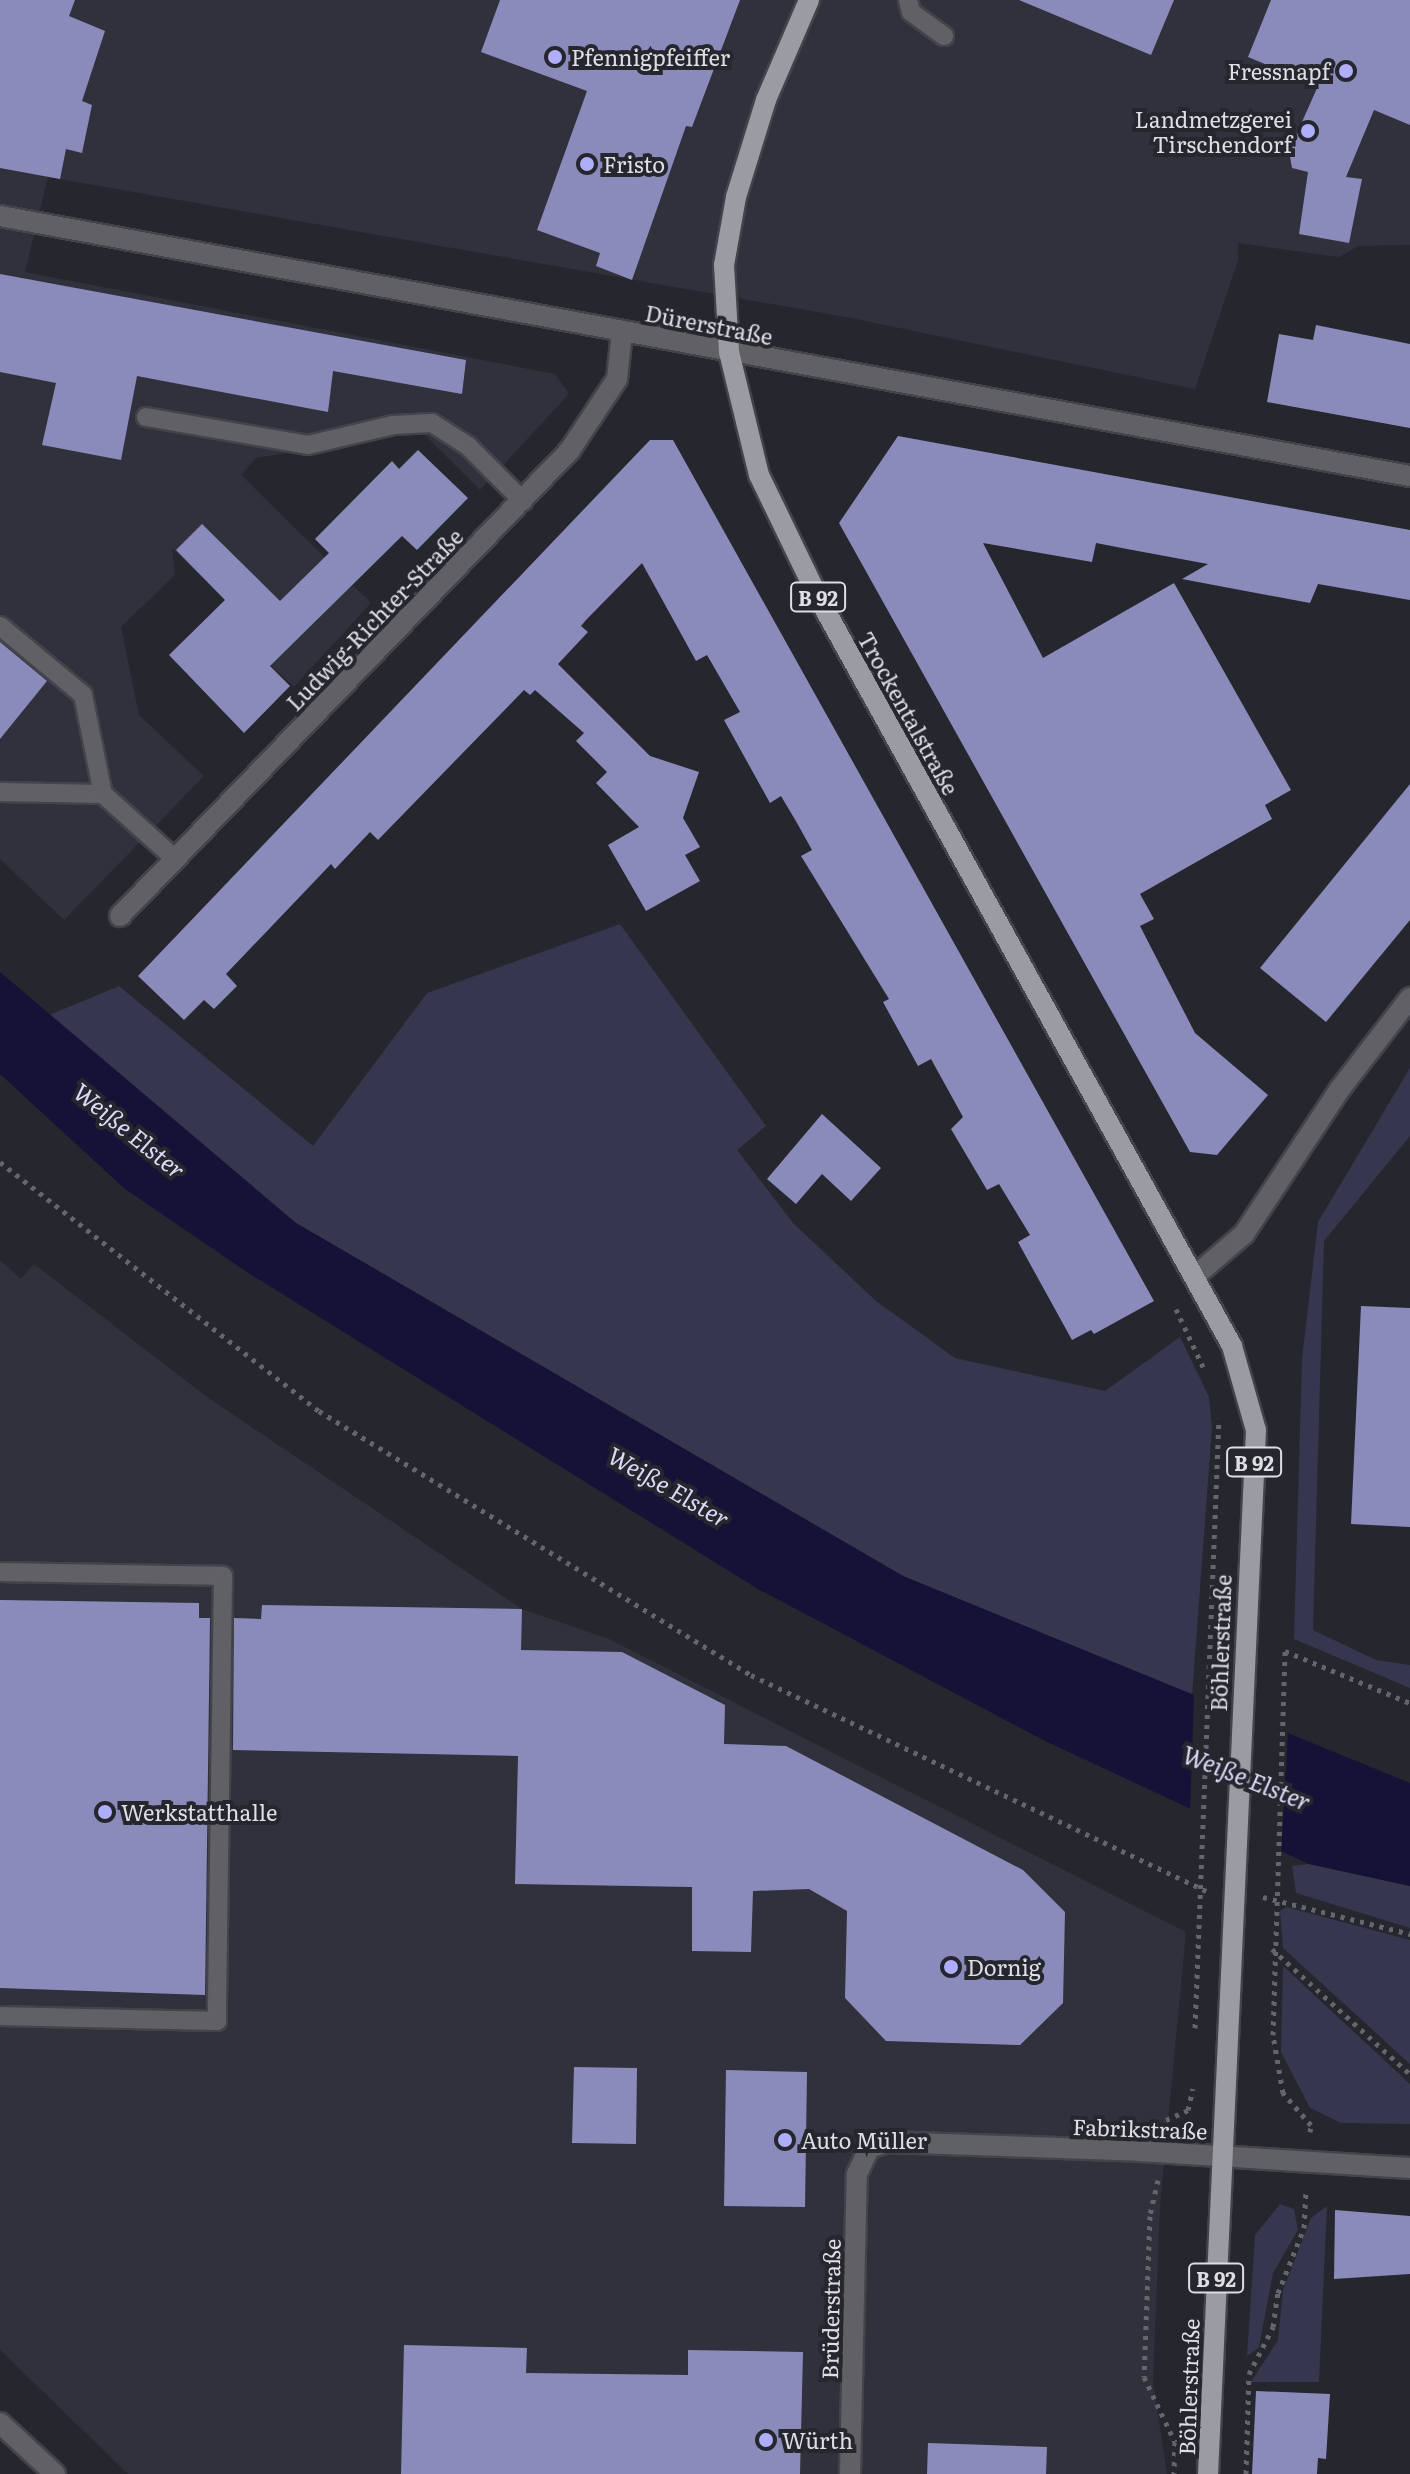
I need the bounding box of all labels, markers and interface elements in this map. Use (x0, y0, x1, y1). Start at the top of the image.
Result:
place label: Pfennigpfeiffer (571, 44, 730, 70)
marker: Pfennigpfeiffer (546, 48, 564, 66)
place label: Fressnapf (1227, 58, 1330, 84)
marker: Fressnapf (1337, 62, 1355, 80)
place label: Landmetzgerei Tirschendorf (1135, 105, 1292, 156)
marker: Landmetzgerei Tirschendorf (1299, 122, 1317, 140)
place label: Fristo (603, 151, 665, 177)
marker: Fristo (578, 155, 596, 173)
street label: Dürerstraße (643, 299, 775, 349)
street label: Ludwig-Richter-Straße (280, 523, 468, 715)
road number: B 92 (790, 581, 846, 613)
street label: Trockentalstraße (853, 627, 965, 799)
water label: Weiße Elster (68, 1076, 192, 1184)
water label: Weiße Elster (603, 1440, 735, 1532)
road number: B 92 (1226, 1446, 1282, 1478)
street label: Böhlerstraße (1204, 1574, 1236, 1712)
water label: Weiße Elster (1179, 1738, 1315, 1816)
place label: Werkstatthalle (121, 1799, 277, 1825)
marker: Werkstatthalle (96, 1803, 114, 1821)
place label: Dornig (967, 1954, 1041, 1980)
marker: Dornig (942, 1958, 960, 1976)
street label: Fabrikstraße (1072, 2112, 1208, 2144)
place label: Auto Müller (801, 2127, 927, 2153)
marker: Auto Müller (776, 2131, 794, 2149)
street label: Brüderstraße (816, 2239, 844, 2379)
road number: B 92 (1188, 2262, 1244, 2294)
street label: Böhlerstraße (1172, 2318, 1204, 2456)
place label: Würth (782, 2427, 853, 2453)
marker: Würth (757, 2431, 775, 2449)

